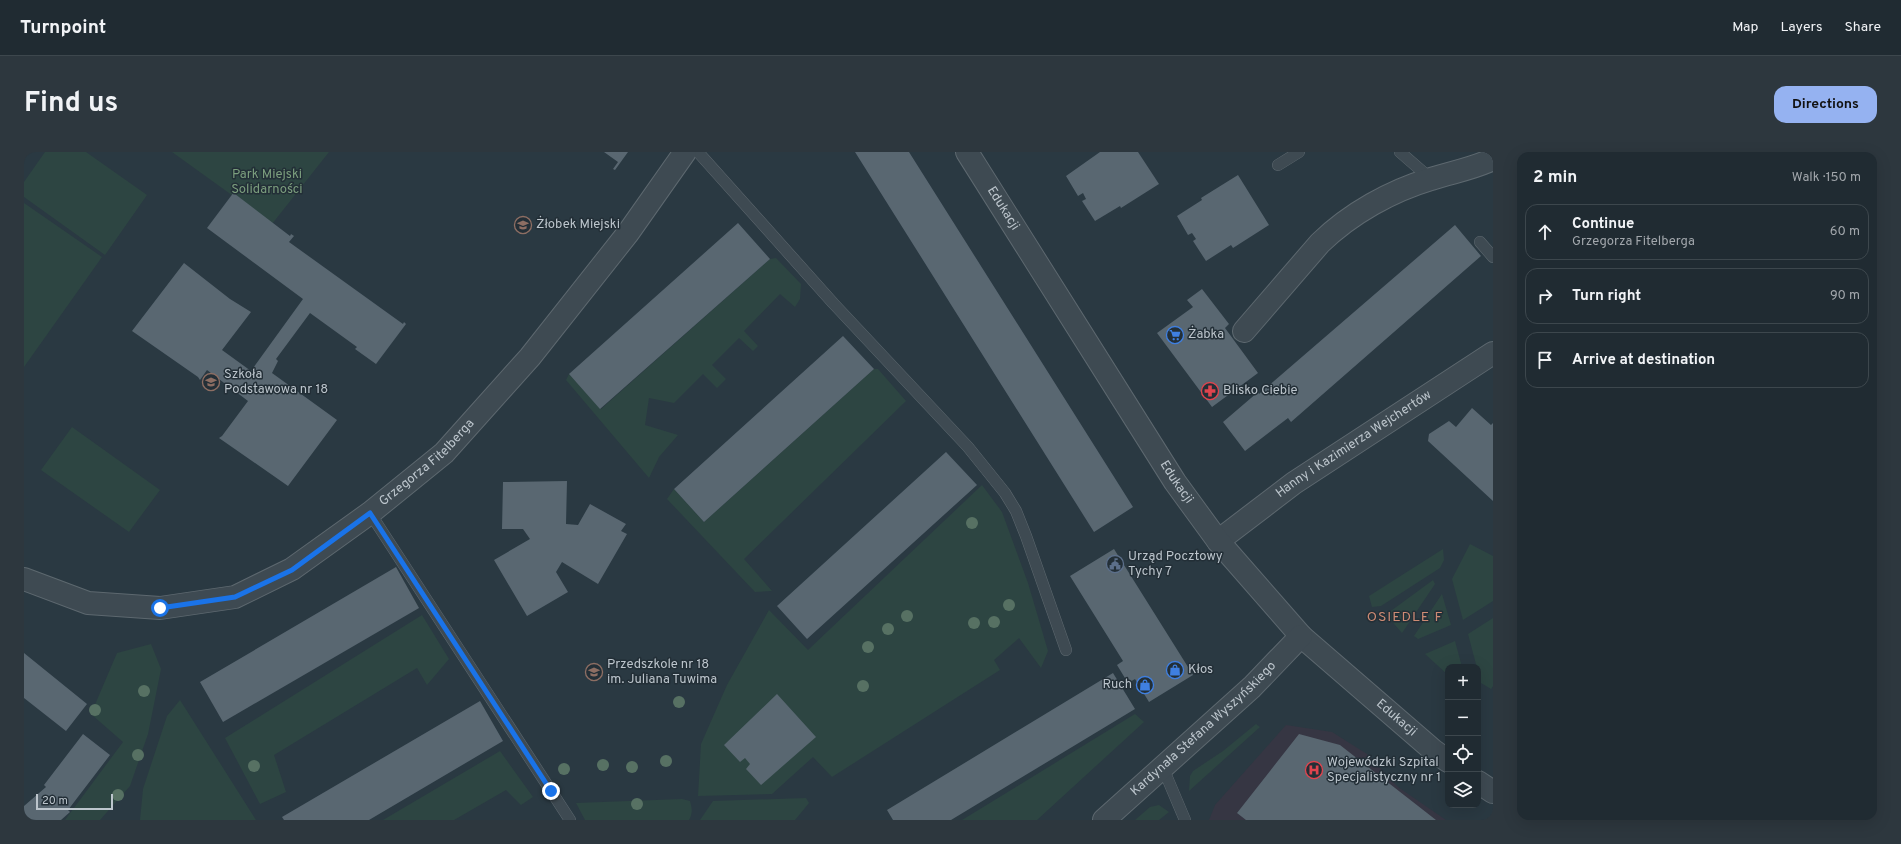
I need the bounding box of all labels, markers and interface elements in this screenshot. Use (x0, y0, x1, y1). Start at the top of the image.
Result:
text: Turnpoint (20, 16, 106, 40)
text: Map (1732, 19, 1758, 36)
text: Layers (1780, 19, 1822, 36)
text: Share (1844, 19, 1881, 36)
text: Find us (24, 86, 118, 122)
button: Directions (1774, 86, 1877, 123)
park label: Park Miejski Solidarności (231, 167, 303, 198)
text: 2 min (1533, 167, 1577, 189)
text: Walk · 150 m (1792, 170, 1861, 186)
street label: Edukacji (983, 184, 1022, 234)
school or university icon: Żłobek Miejski (513, 215, 533, 235)
place label: Żłobek Miejski (536, 215, 620, 233)
text: Continue (1572, 215, 1634, 234)
icon: ahead (1534, 221, 1556, 243)
text: 60 m (1830, 224, 1860, 240)
text: Grzegorza Fitelberga (1572, 234, 1695, 250)
icon: right (1534, 285, 1556, 307)
text: Turn right (1572, 287, 1641, 306)
text: 90 m (1830, 288, 1860, 304)
supermarket icon: Żabka (1165, 325, 1185, 345)
place label: Żabka (1188, 325, 1224, 343)
icon: arrive (1534, 349, 1556, 371)
text: Arrive at destination (1572, 351, 1715, 370)
place label: Szkoła Podstawowa nr 18 (224, 367, 328, 398)
school or university icon: Szkoła Podstawowa nr 18 (201, 372, 221, 392)
pharmacy icon: Blisko Ciebie (1200, 381, 1220, 401)
place label: Blisko Ciebie (1223, 383, 1297, 399)
street label: Hanny i Kazimierza Wejchertów (1273, 387, 1435, 502)
street label: Grzegorza Fitelberga (376, 416, 478, 510)
street label: Edukacji (1156, 458, 1196, 507)
place label: Urząd Pocztowy Tychy 7 (1128, 549, 1223, 580)
public building icon: Urząd Pocztowy Tychy 7 (1105, 554, 1125, 574)
route start (151, 599, 169, 617)
district label: OSIEDLE F (1367, 609, 1443, 626)
place label: Przedszkole nr 18 im. Juliana Tuwima (607, 657, 717, 688)
street label: Kardynała Stefana Wyszyńskiego (1128, 658, 1280, 800)
shop icon: Kłos (1165, 660, 1185, 680)
school or university icon: Przedszkole nr 18 im. Juliana Tuwima (584, 662, 604, 682)
place label: Kłos (1188, 662, 1213, 678)
map controls (1445, 664, 1481, 808)
button: + (1445, 664, 1481, 700)
shop icon: Ruch (1135, 675, 1155, 695)
place label: Ruch (1102, 677, 1132, 693)
street label: Edukacji (1372, 696, 1420, 740)
button: − (1445, 700, 1481, 736)
button: locate (1445, 736, 1481, 772)
place label: Wojewódzki Szpital Specjalistyczny nr 1 (1327, 755, 1441, 786)
hospital icon: Wojewódzki Szpital Specjalistyczny nr 1 (1304, 760, 1324, 780)
button: layers (1445, 772, 1481, 808)
route end (542, 782, 560, 800)
scale bar (36, 792, 113, 811)
text: 20 m (42, 794, 68, 808)

